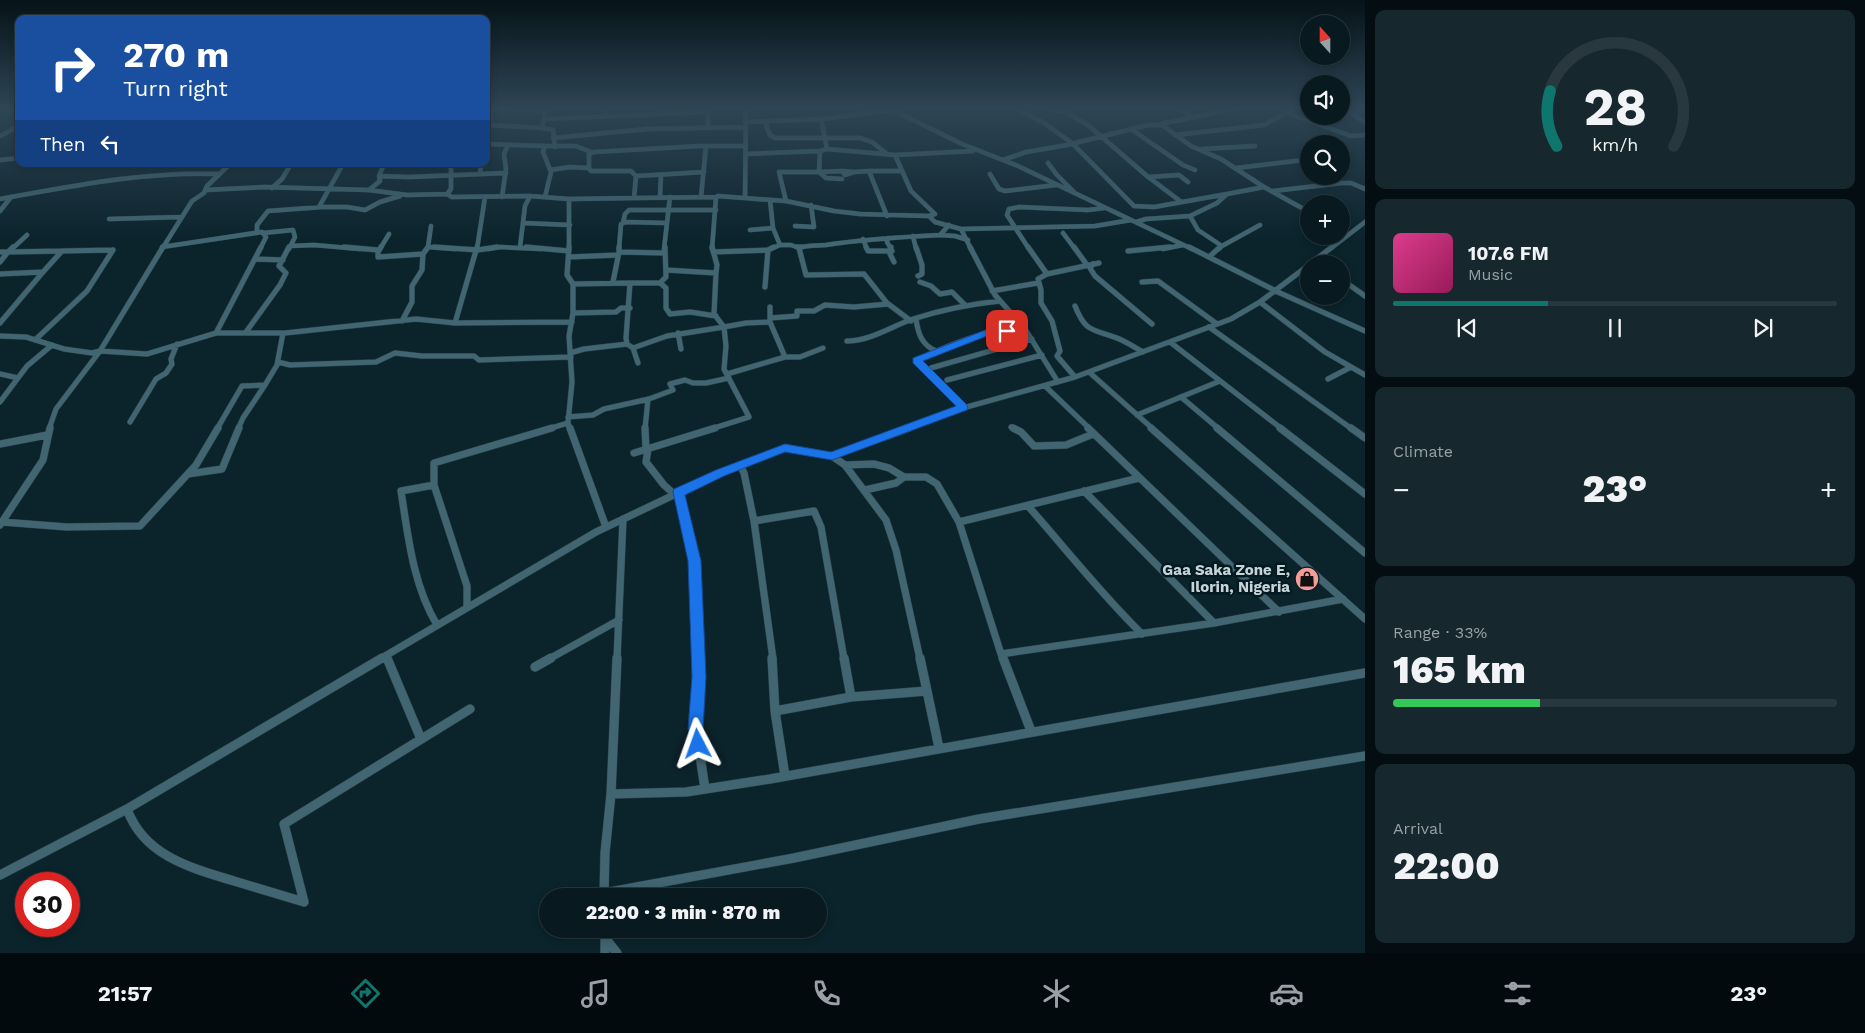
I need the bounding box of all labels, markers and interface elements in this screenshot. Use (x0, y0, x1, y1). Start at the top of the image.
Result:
north arrow (1300, 15, 1350, 65)
map controls (1300, 15, 1350, 305)
text: 270 m (123, 34, 229, 76)
icon: right (40, 35, 105, 100)
button: sound (1300, 75, 1350, 125)
text: Turn right (123, 76, 228, 101)
text: 28 (1583, 77, 1647, 138)
icon: left (96, 130, 124, 158)
text: Then (40, 133, 86, 156)
text: km/h (1592, 134, 1638, 155)
button: search (1300, 135, 1350, 185)
button: + (1300, 195, 1350, 245)
text: 107.6 FM (1468, 242, 1549, 265)
button: − (1300, 255, 1350, 305)
text: Music (1468, 265, 1513, 284)
pin (986, 310, 1028, 352)
icon: previous (1453, 314, 1481, 342)
icon: pause (1601, 314, 1629, 342)
icon: next (1749, 314, 1777, 342)
icon: arrive (993, 317, 1021, 345)
text: Climate (1393, 442, 1453, 461)
text: 23° (1583, 467, 1647, 511)
text: − (1393, 473, 1410, 506)
text: + (1820, 473, 1837, 506)
place label: Gaa Saka Zone E, Ilorin, Nigeria (1162, 561, 1290, 596)
shop icon: Gaa Saka Zone E, Ilorin, Nigeria (1294, 566, 1320, 592)
text: Range · 33% (1393, 623, 1487, 642)
text: 165 km (1393, 648, 1526, 692)
position arrow (671, 717, 723, 769)
text: Arrival (1393, 819, 1443, 838)
text: 22:00 (1393, 844, 1500, 888)
speed limit sign: 30 (15, 872, 80, 937)
text: 22:00 · 3 min · 870 m (586, 901, 780, 924)
icon: directions (348, 976, 383, 1011)
icon: music (578, 976, 613, 1011)
icon: phone (809, 976, 844, 1011)
icon: climate (1039, 976, 1074, 1011)
icon: car (1269, 976, 1304, 1011)
icon: filters (1500, 976, 1535, 1011)
text: 21:57 (98, 981, 152, 1006)
text: 23° (1730, 981, 1767, 1006)

